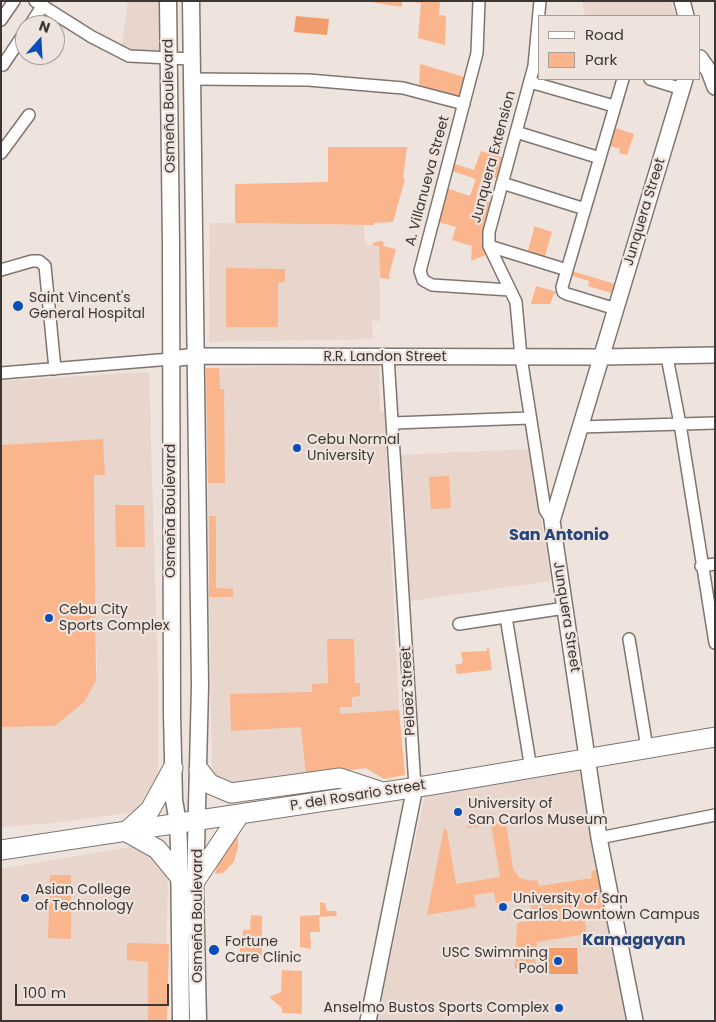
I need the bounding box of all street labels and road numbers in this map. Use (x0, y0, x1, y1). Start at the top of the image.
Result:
street label: Osmeña Boulevard (160, 39, 180, 173)
street label: Junquera Extension (468, 89, 520, 225)
street label: A. Villanueva Street (403, 114, 453, 248)
street label: Junquera Street (621, 156, 669, 268)
street label: R.R. Landon Street (323, 349, 447, 365)
street label: Osmeña Boulevard (163, 444, 179, 578)
street label: Junquera Street (549, 560, 583, 674)
street label: Pelaez Street (398, 646, 420, 736)
street label: P. del Rosario Street (289, 777, 427, 815)
street label: Osmeña Boulevard (190, 849, 206, 983)

